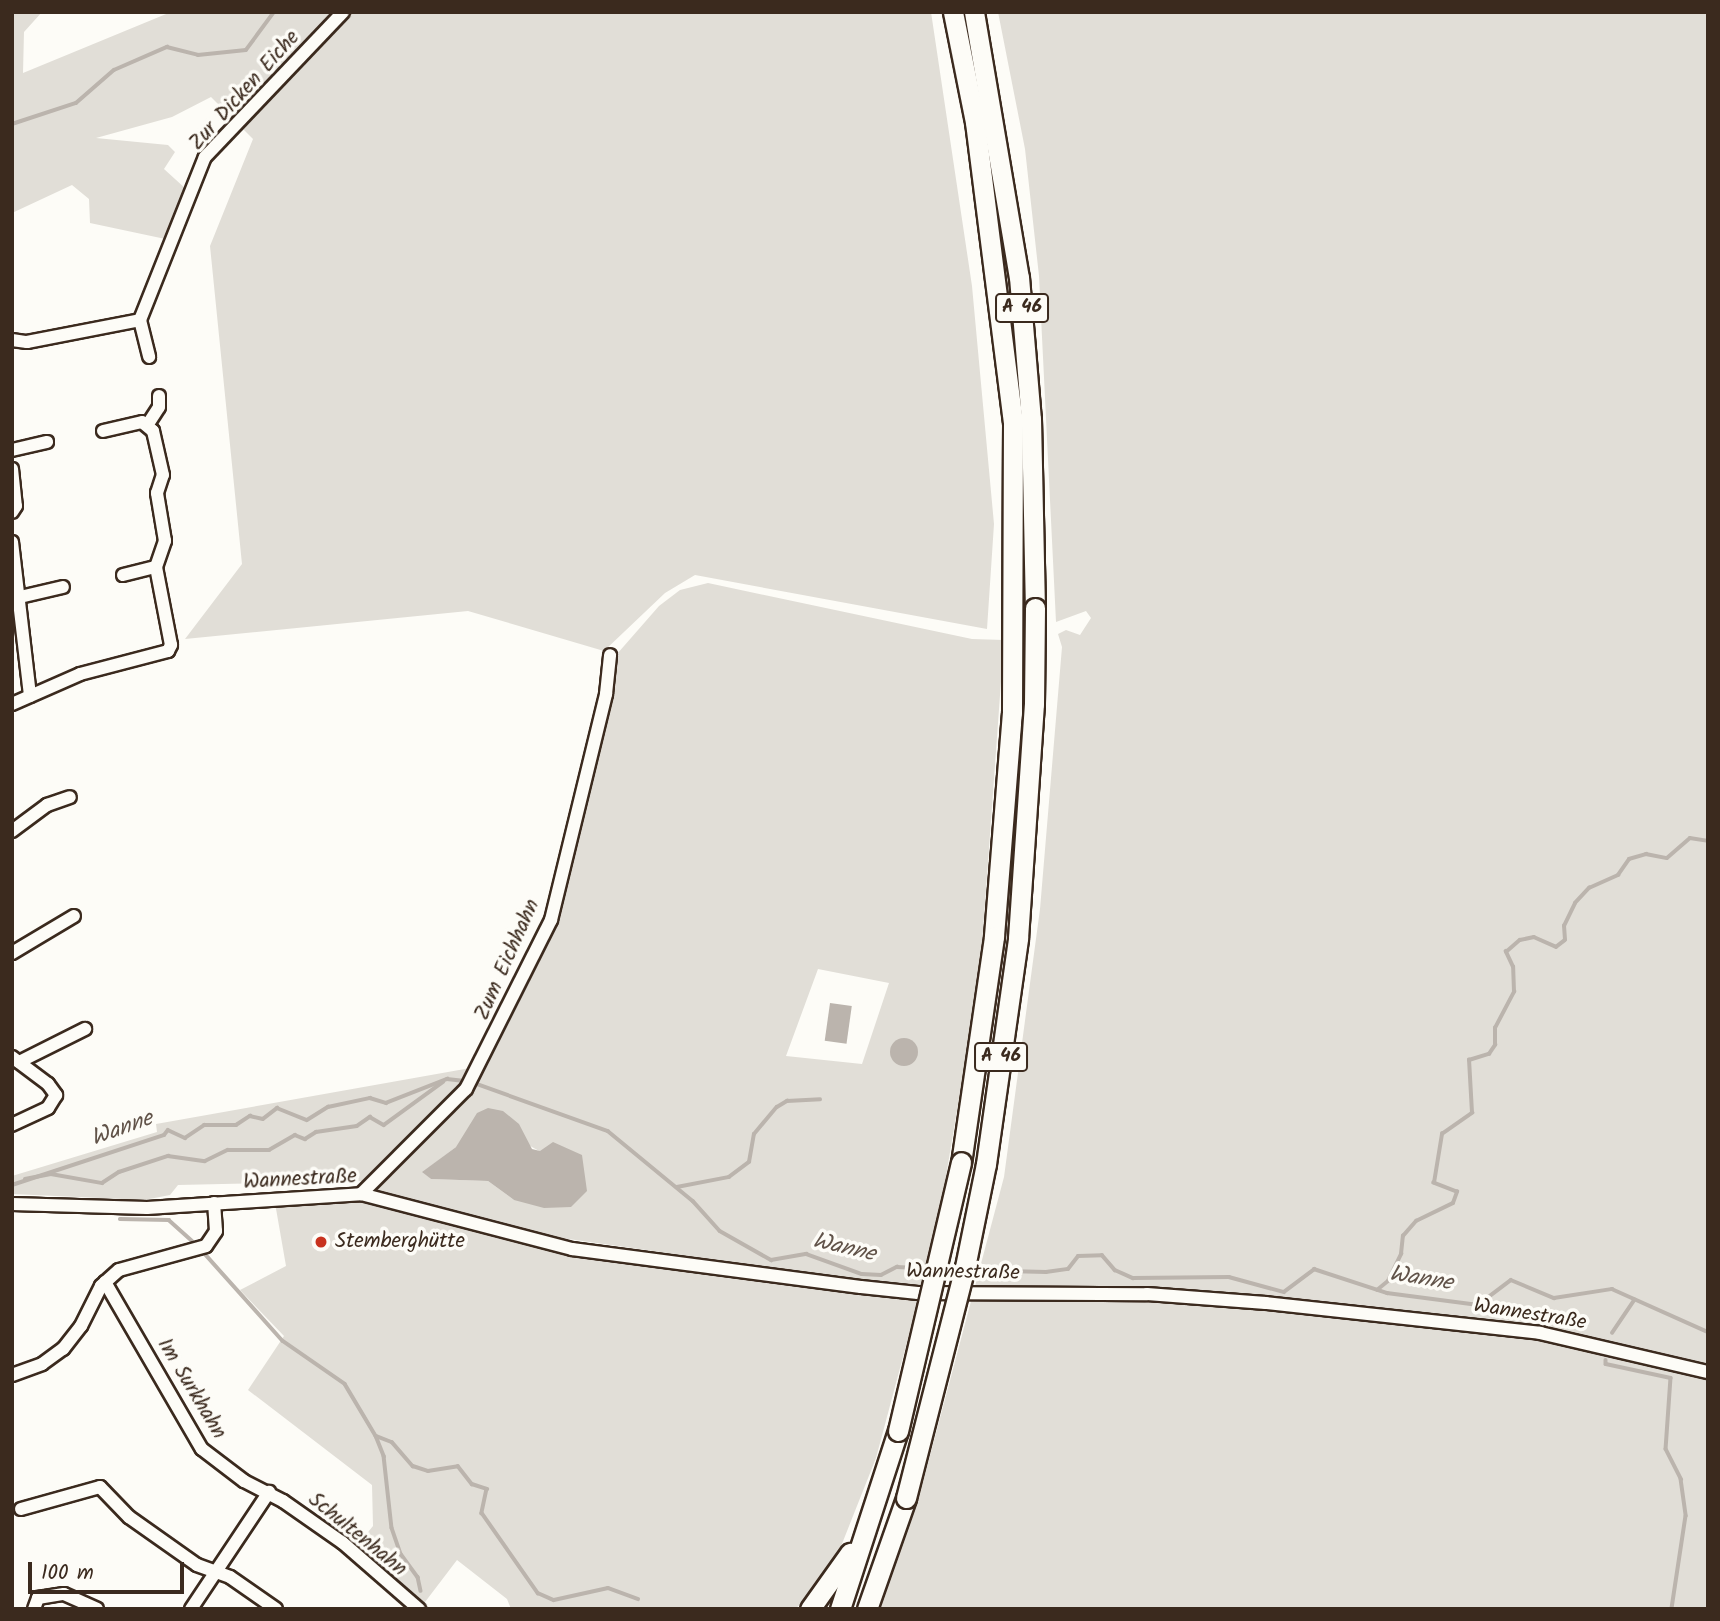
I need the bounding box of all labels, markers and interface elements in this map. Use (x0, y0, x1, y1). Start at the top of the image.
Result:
street label: Zur Dicken Eiche (185, 26, 305, 156)
road number: A 46 (994, 292, 1050, 324)
street label: Zum Eichhahn (470, 896, 546, 1024)
road number: A 46 (973, 1042, 1029, 1072)
water label: Wanne (87, 1105, 157, 1153)
street label: Wannestraße (243, 1164, 357, 1196)
water label: Wanne (810, 1227, 878, 1269)
place label: Stemberghütte (335, 1229, 465, 1255)
marker: Stemberghütte (313, 1234, 329, 1250)
street label: Wannestraße (906, 1259, 1020, 1287)
water label: Wanne (1387, 1260, 1455, 1298)
street label: Wannestraße (1472, 1294, 1588, 1336)
street label: Im Surkhahn (151, 1334, 231, 1444)
street label: Schultenhahn (303, 1488, 411, 1582)
scale bar (32, 1548, 187, 1592)
text: 100 m (41, 1557, 94, 1590)

